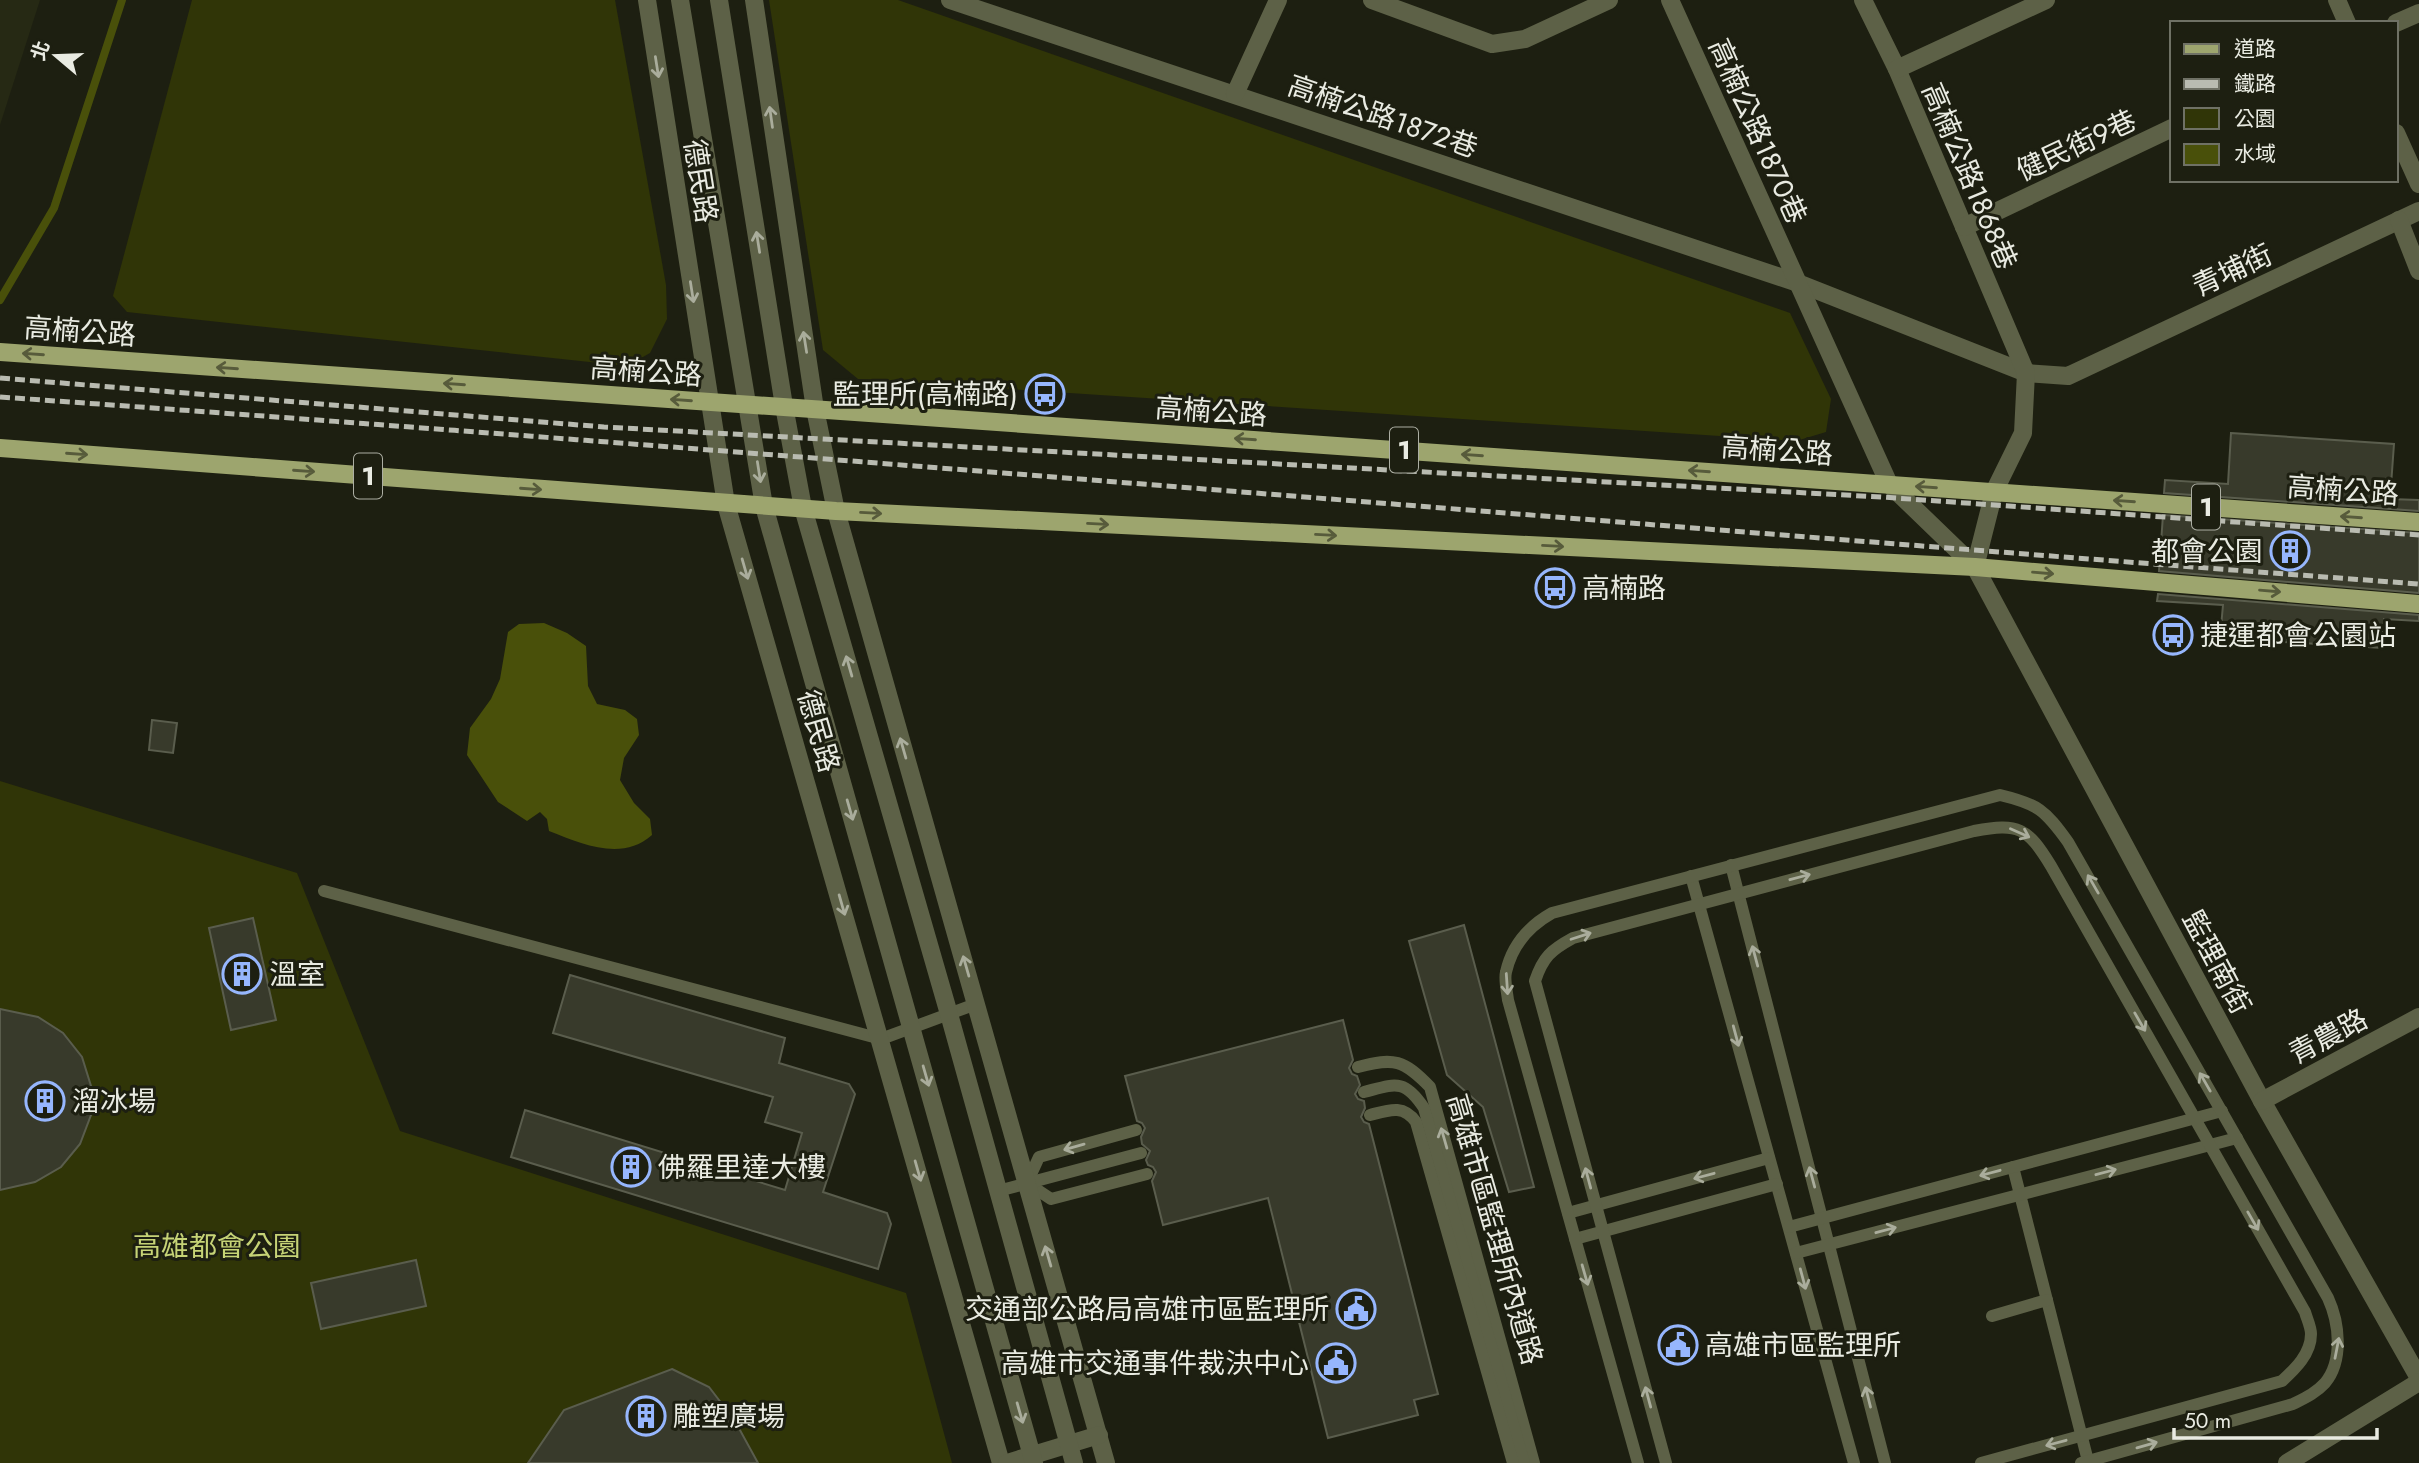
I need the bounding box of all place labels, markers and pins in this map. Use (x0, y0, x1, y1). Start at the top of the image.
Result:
bus stop icon: 監理所(高楠路) (1024, 373, 1066, 415)
place label: 監理所(高楠路) (833, 374, 1018, 415)
building icon: 都會公園 (2269, 530, 2311, 572)
place label: 都會公園 (2151, 531, 2263, 572)
bus stop icon: 高楠路 (1534, 567, 1576, 609)
place label: 高楠路 (1582, 568, 1666, 609)
bus stop icon: 捷運都會公園站 (2152, 614, 2194, 656)
place label: 捷運都會公園站 (2200, 615, 2396, 656)
building icon: 溫室 (221, 953, 263, 995)
place label: 溫室 (269, 954, 325, 995)
building icon: 溜冰場 (24, 1080, 66, 1122)
place label: 溜冰場 (72, 1081, 156, 1122)
building icon: 佛羅里達大樓 (610, 1146, 652, 1188)
place label: 佛羅里達大樓 (658, 1147, 826, 1188)
public building icon: 交通部公路局高雄市區監理所 (1335, 1288, 1377, 1330)
place label: 交通部公路局高雄市區監理所 (965, 1289, 1329, 1330)
public building icon: 高雄市區監理所 (1657, 1324, 1699, 1366)
place label: 高雄市區監理所 (1705, 1325, 1901, 1366)
public building icon: 高雄市交通事件裁決中心 (1315, 1342, 1357, 1384)
place label: 高雄市交通事件裁決中心 (1001, 1343, 1309, 1384)
building icon: 雕塑廣場 (625, 1395, 667, 1437)
place label: 雕塑廣場 (673, 1396, 785, 1437)

